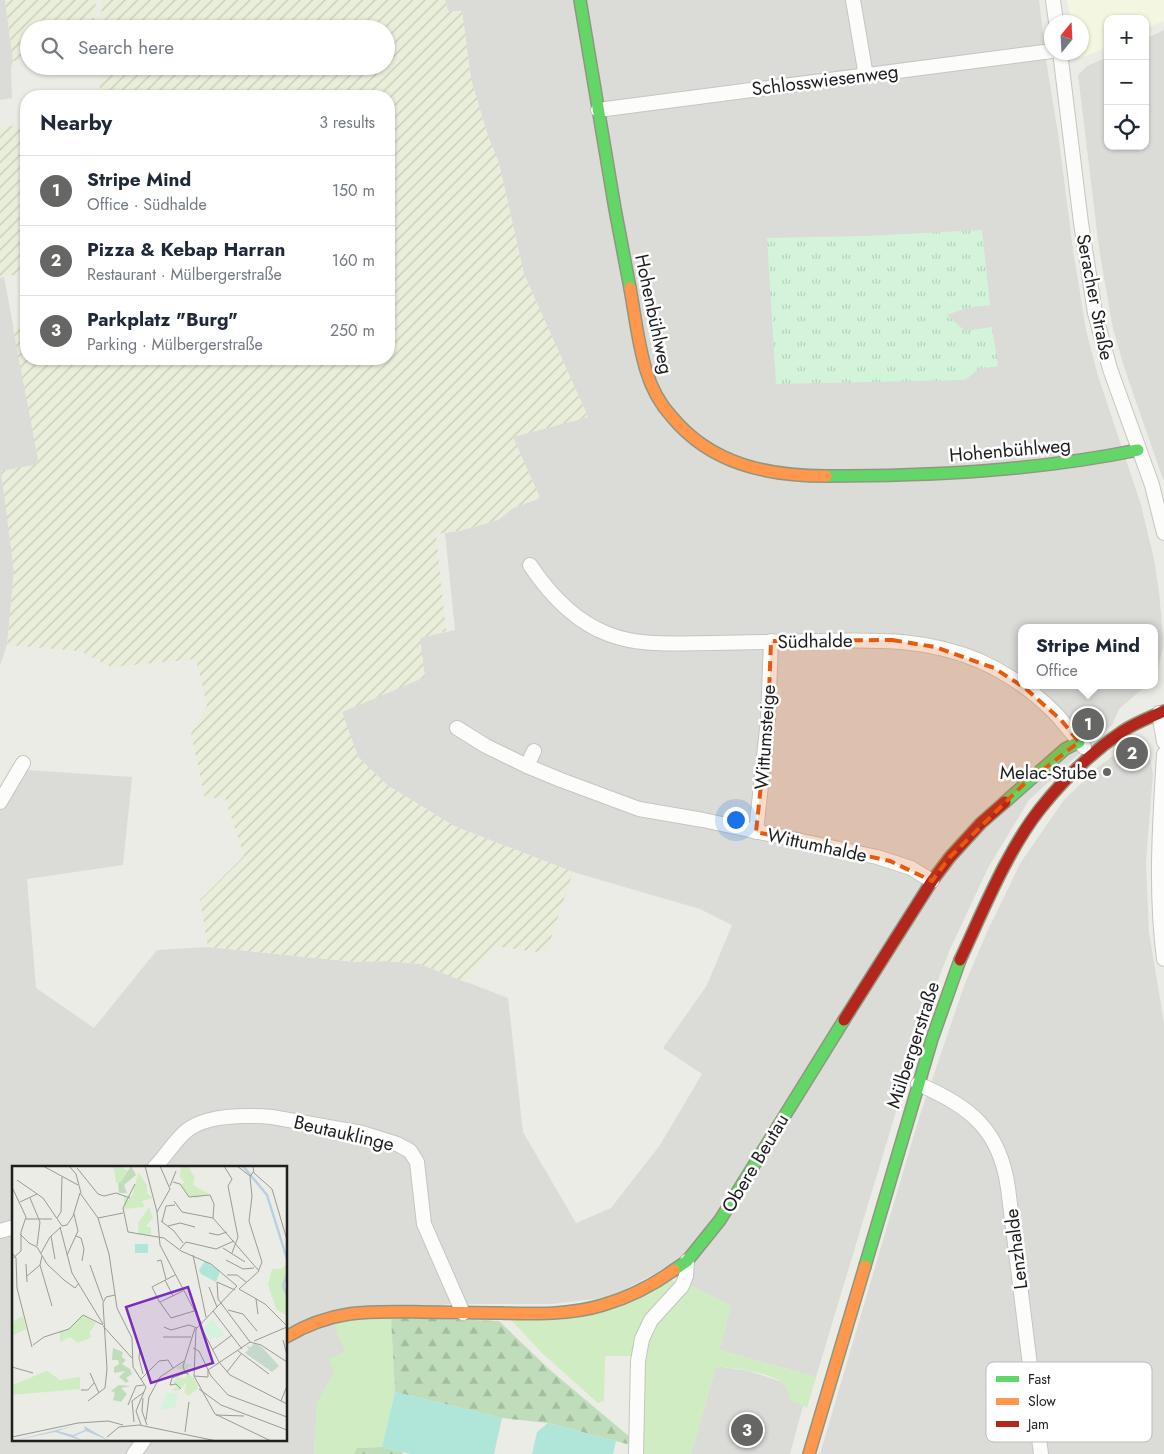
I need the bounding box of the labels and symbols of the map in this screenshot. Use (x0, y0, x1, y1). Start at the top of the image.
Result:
north arrow (1044, 15, 1089, 60)
street label: Schlosswiesenweg (750, 58, 900, 102)
street label: Seracher Straße (1070, 232, 1121, 363)
street label: Hohenbühlweg (628, 251, 680, 377)
street label: Hohenbühlweg (948, 431, 1072, 469)
street label: Südhalde (777, 627, 853, 655)
street label: Wittumsteige (748, 683, 782, 790)
pin: 1 (1072, 705, 1104, 743)
pin: 2 (1116, 734, 1148, 772)
place label: Melac-Stube (1000, 759, 1097, 786)
marker: Melac-Stube (1101, 766, 1113, 778)
your location (723, 807, 749, 833)
street label: Wittumhalde (764, 821, 870, 869)
street label: Mülbergerstraße (880, 978, 946, 1112)
street label: Beutauklinge (291, 1108, 397, 1158)
street label: Obere Beutau (715, 1108, 795, 1218)
inset map (12, 1166, 288, 1442)
street label: Lenzhalde (998, 1207, 1034, 1291)
legend (986, 1362, 1152, 1442)
text: Fast (1028, 1369, 1051, 1389)
text: Slow (1028, 1391, 1056, 1411)
pin: 3 (731, 1411, 763, 1449)
text: Jam (1026, 1414, 1049, 1434)

